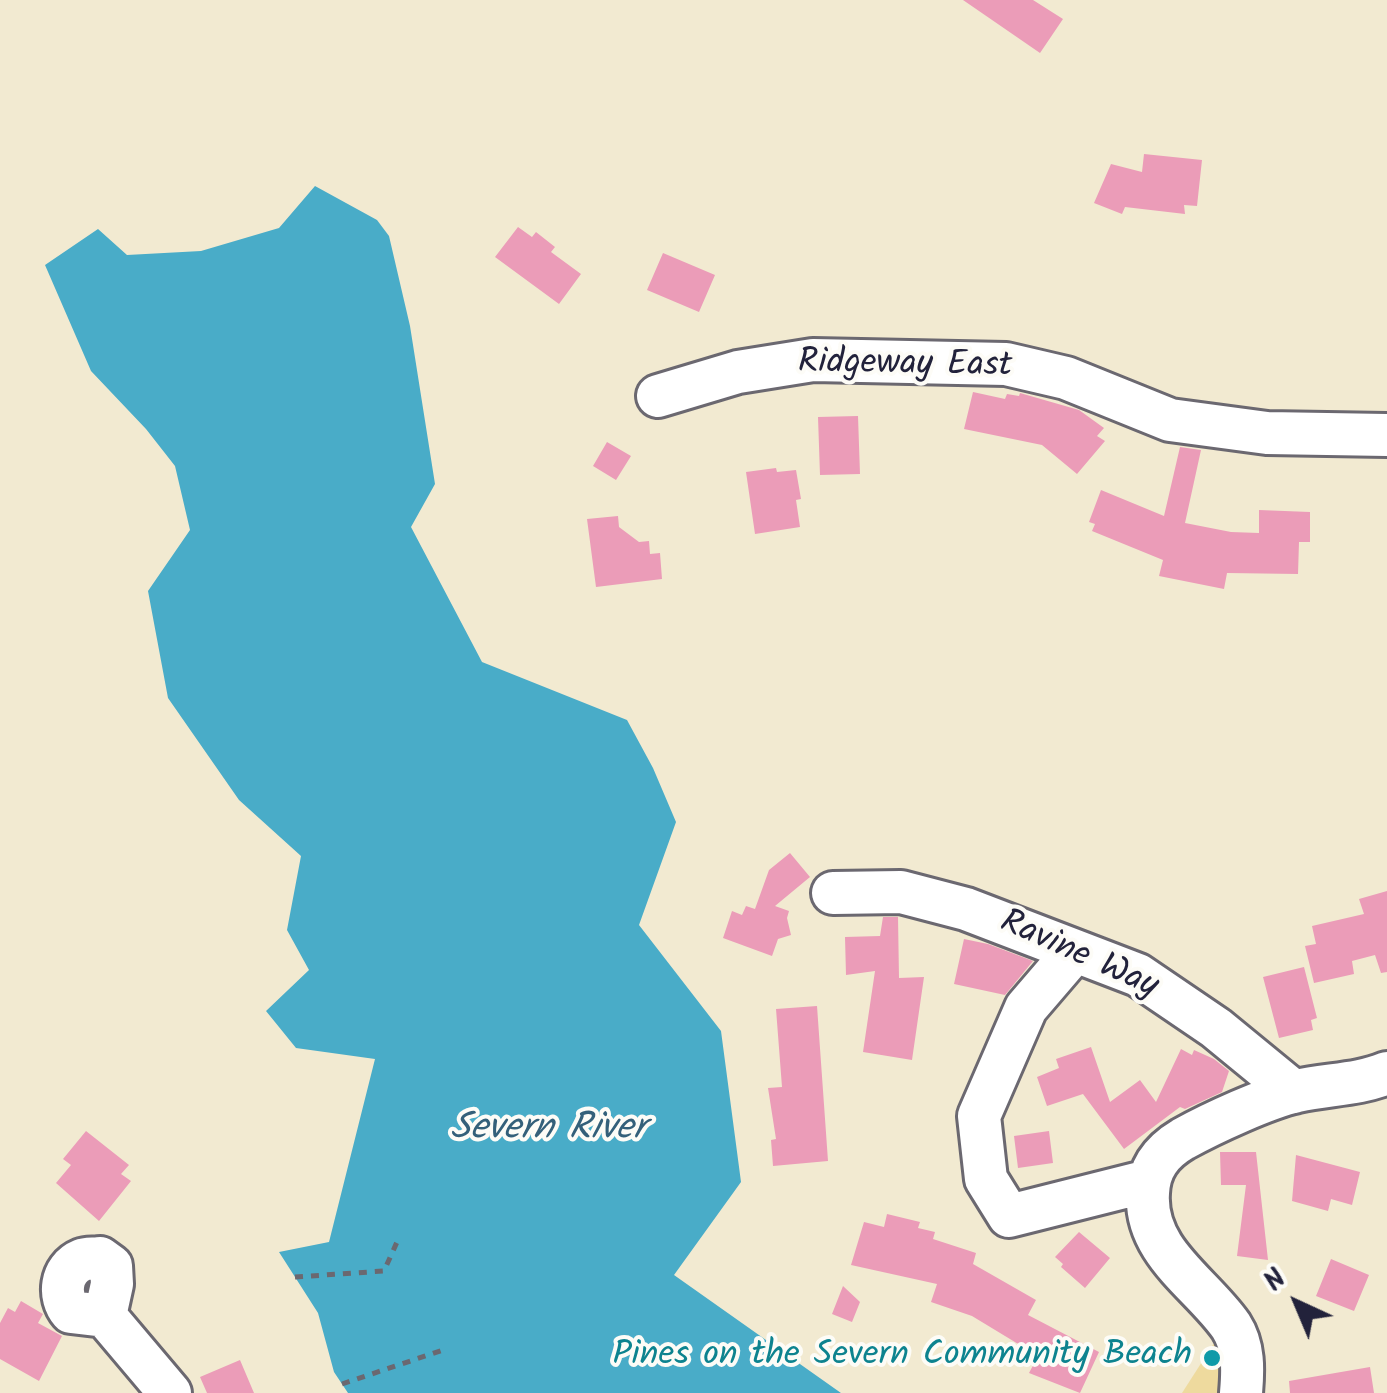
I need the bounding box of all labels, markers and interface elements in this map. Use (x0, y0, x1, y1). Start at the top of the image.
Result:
street label: Ridgeway East (797, 344, 1013, 390)
street label: Ravine Way (992, 904, 1164, 1010)
water label: Severn River (450, 1109, 646, 1155)
north arrow (1247, 1253, 1347, 1353)
text: N (1254, 1259, 1298, 1303)
place label: Pines on the Severn Community Beach (612, 1337, 1192, 1379)
marker: Pines on the Severn Community Beach (1201, 1347, 1223, 1369)

